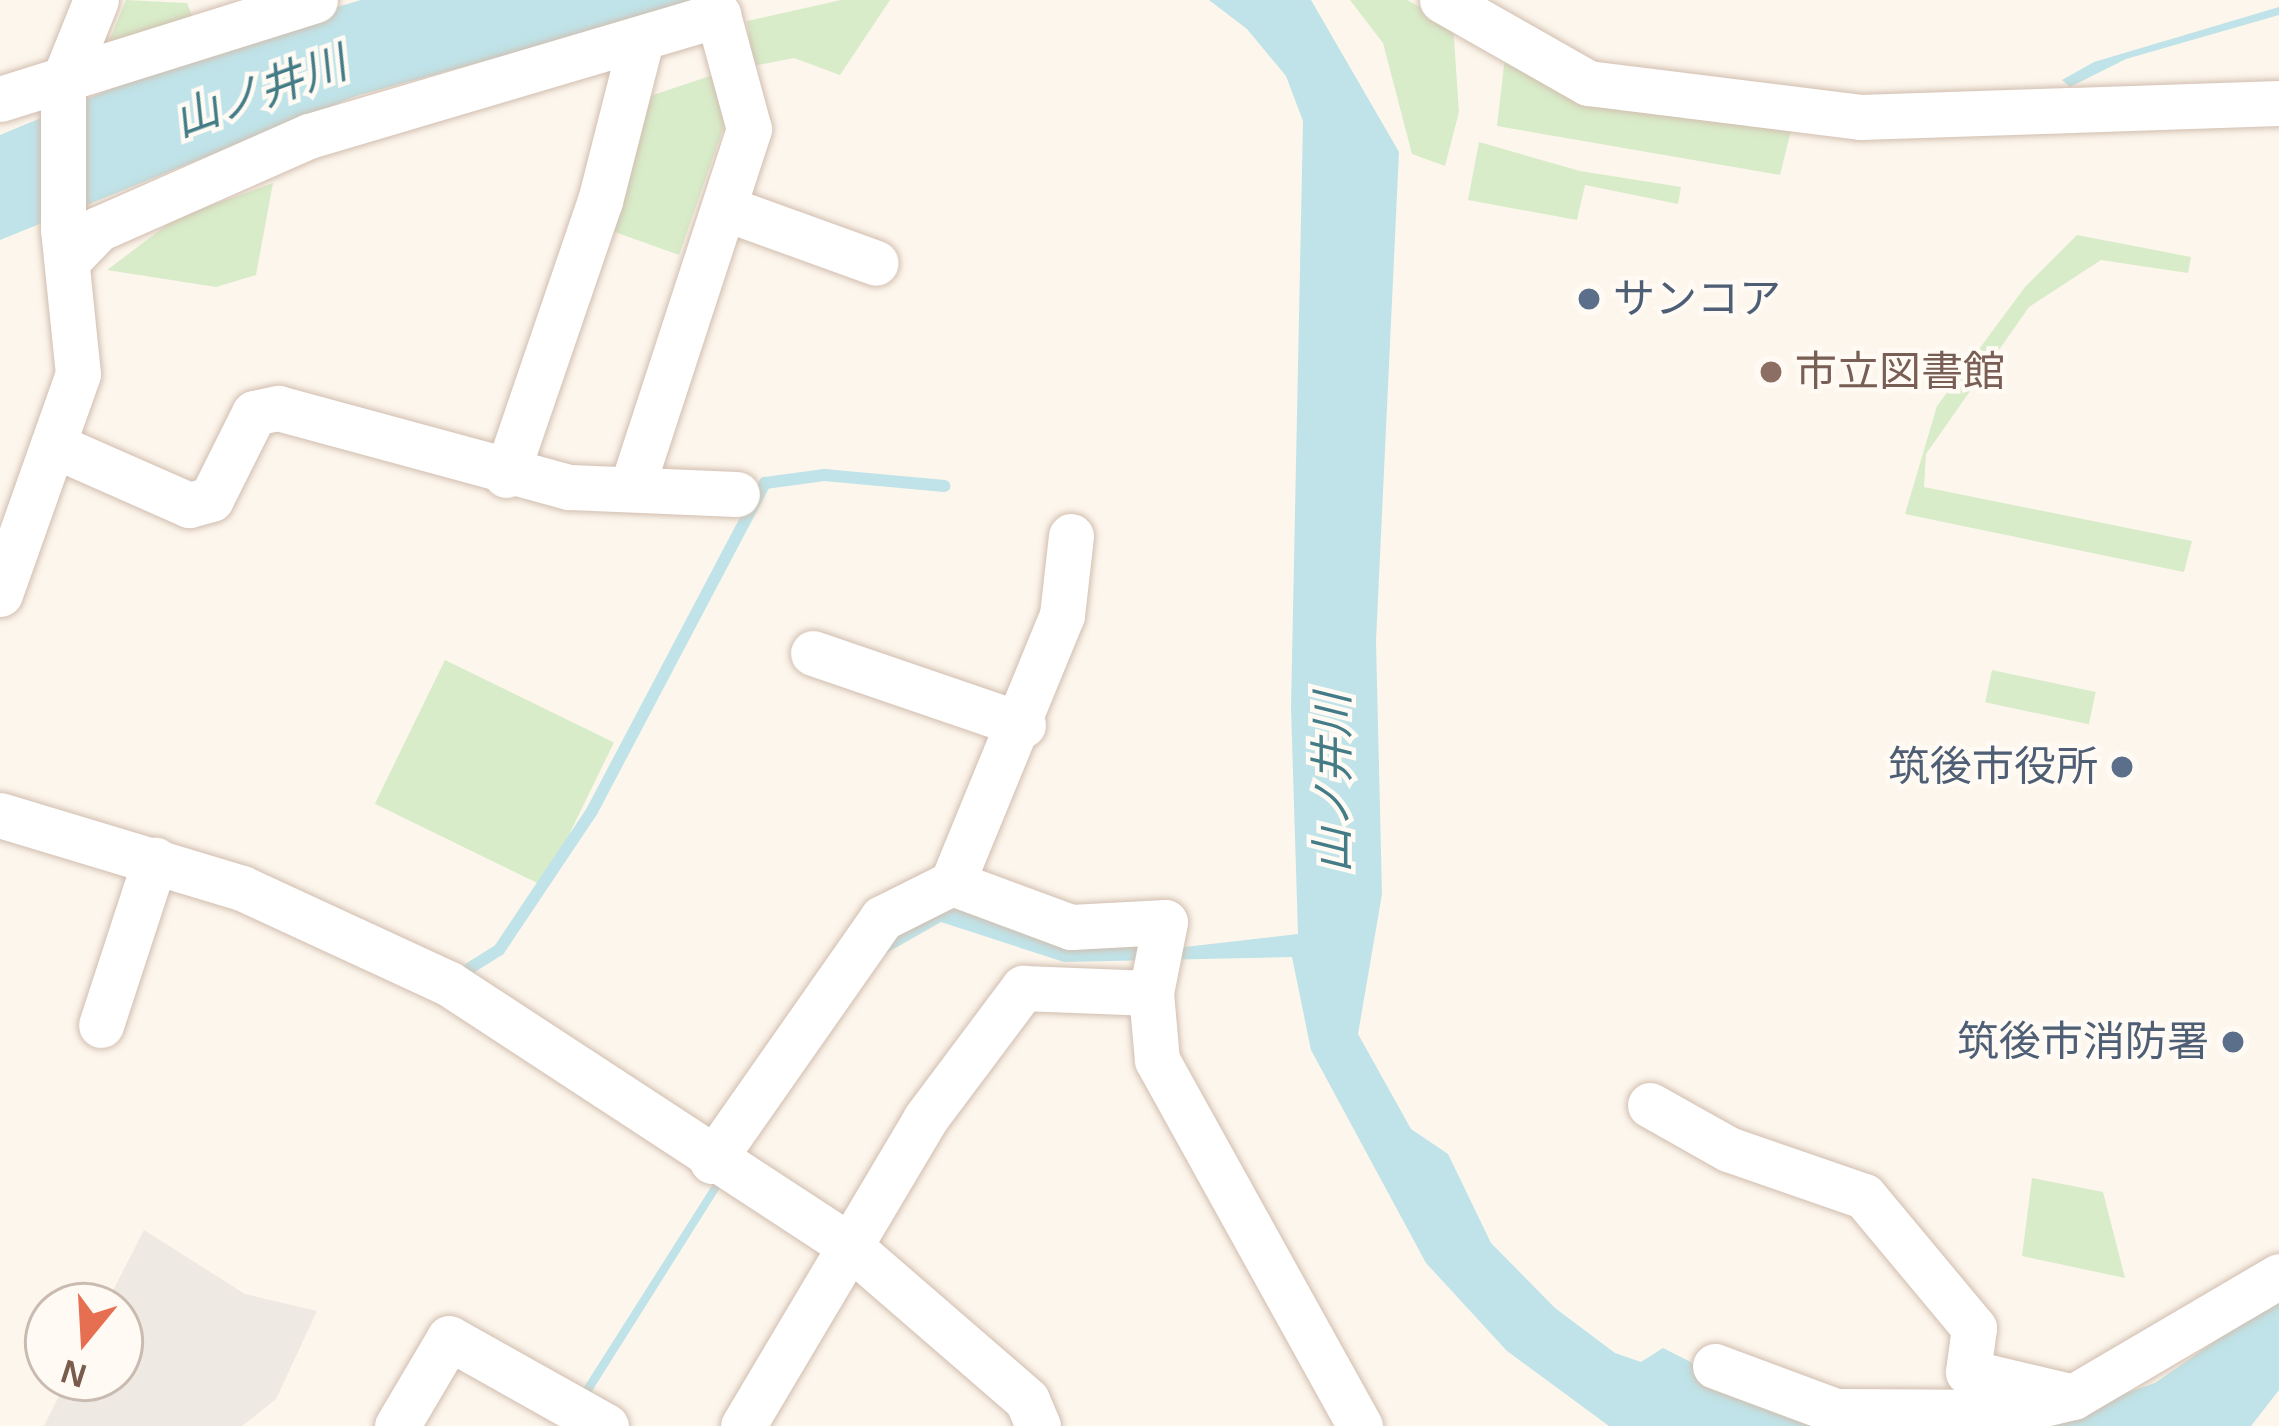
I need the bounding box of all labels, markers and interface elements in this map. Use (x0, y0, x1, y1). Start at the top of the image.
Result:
water label: 山ノ井川 (166, 36, 354, 148)
place label: サンコア (1613, 274, 1781, 324)
marker: サンコア (1576, 286, 1602, 312)
place label: 市立図書館 (1795, 347, 2005, 397)
marker: 市立図書館 (1758, 359, 1784, 385)
water label: 山ノ井川 (1306, 693, 1360, 873)
place label: 筑後市役所 (1888, 742, 2098, 792)
marker: 筑後市役所 (2109, 754, 2135, 780)
place label: 筑後市消防署 (1957, 1017, 2209, 1067)
marker: 筑後市消防署 (2220, 1029, 2246, 1055)
north arrow (24, 1282, 144, 1402)
text: N (57, 1353, 91, 1395)

